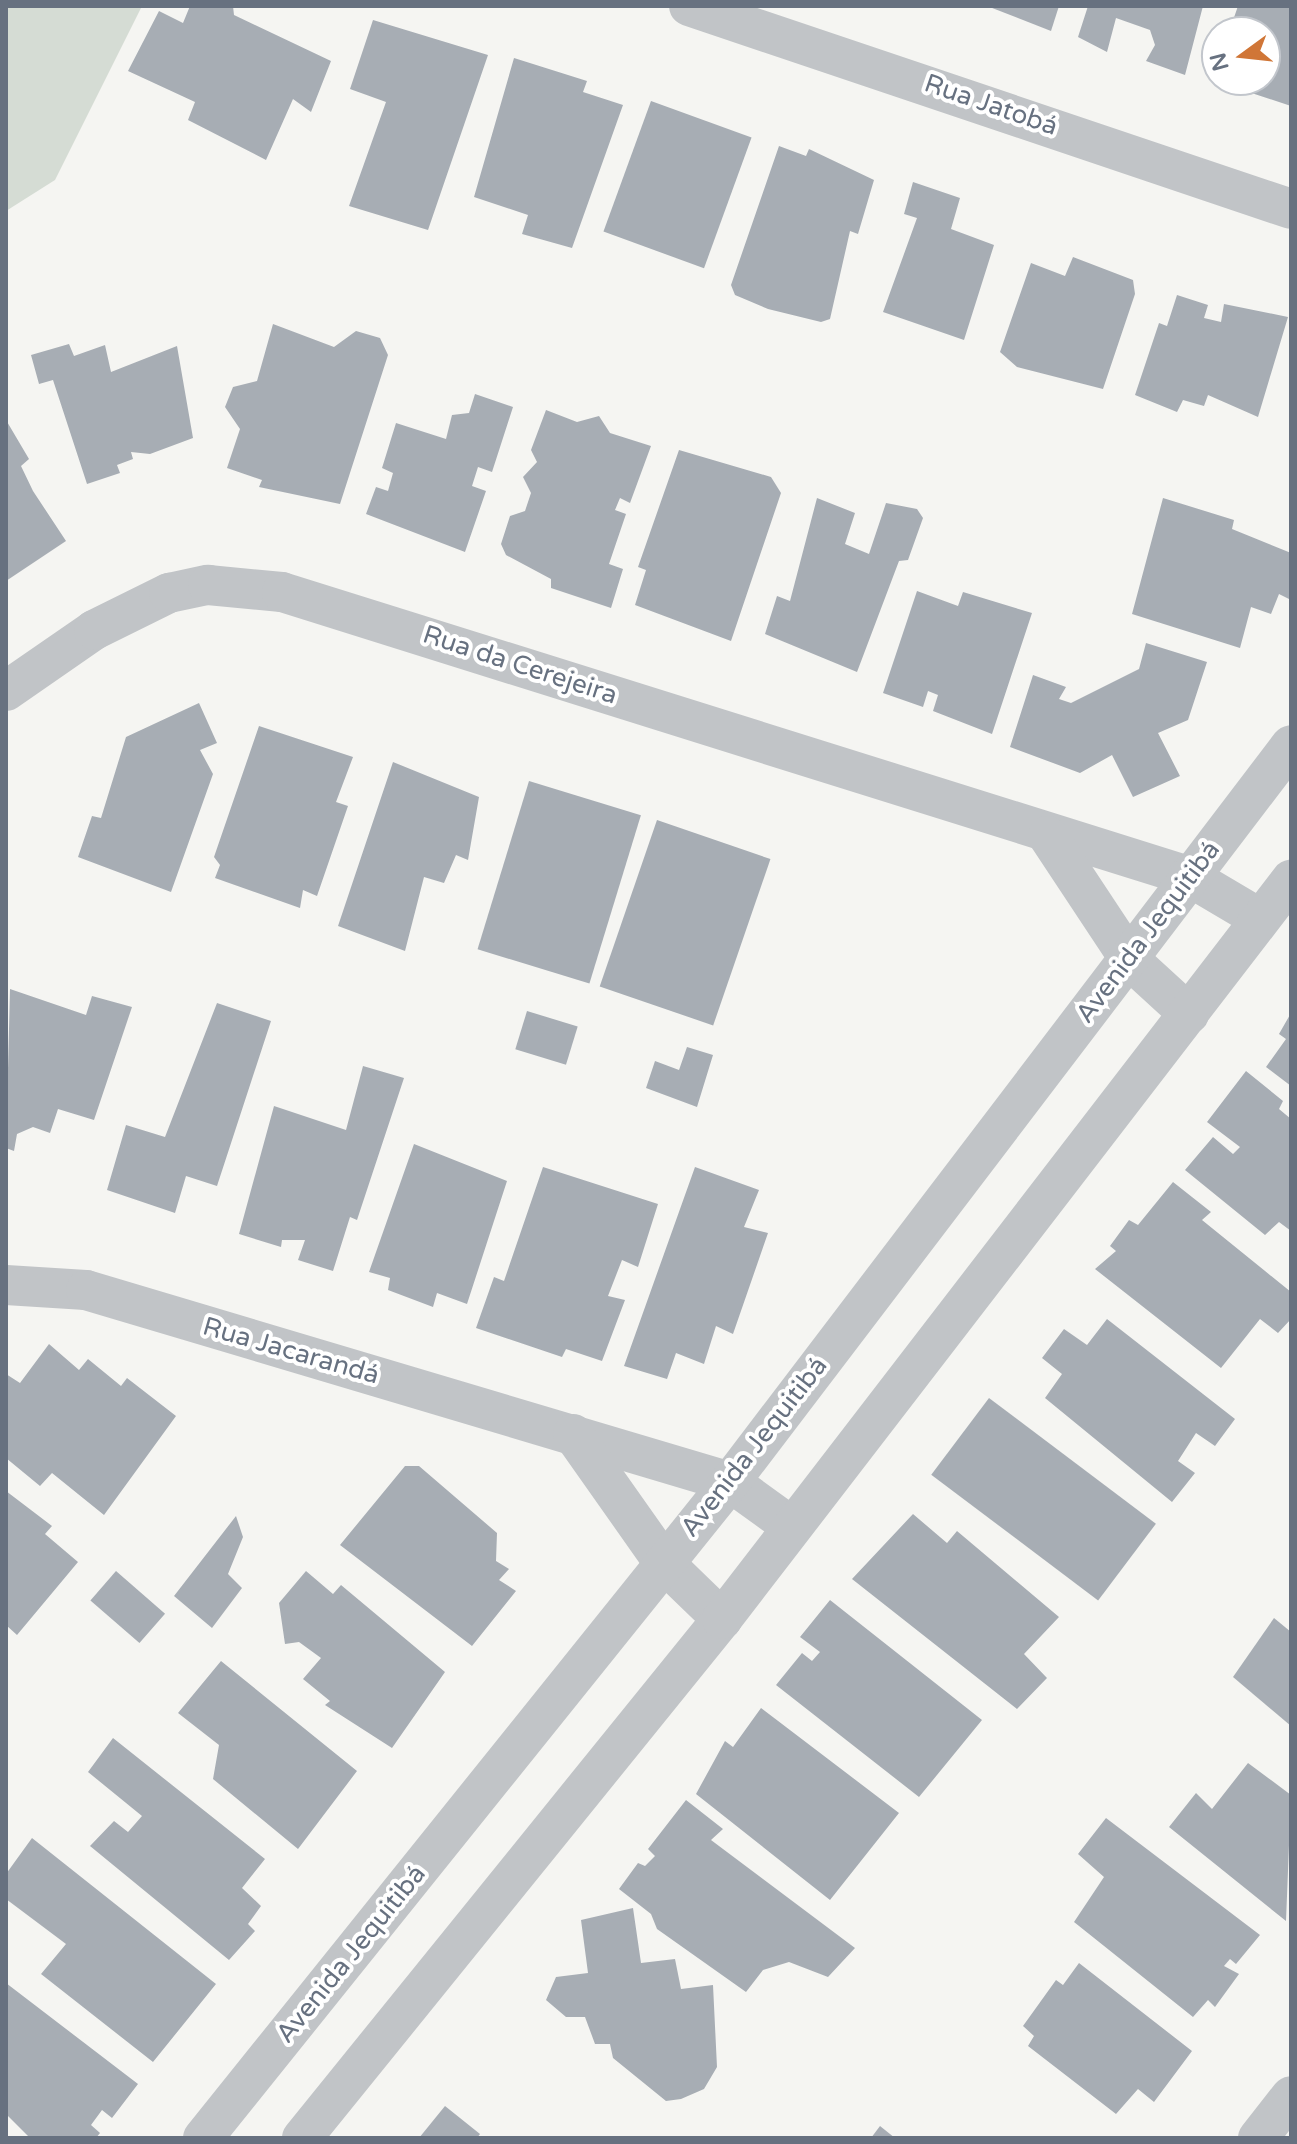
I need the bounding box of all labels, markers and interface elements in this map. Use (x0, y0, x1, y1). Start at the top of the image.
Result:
north arrow (1201, 16, 1281, 96)
text: N (1205, 50, 1235, 74)
street label: Rua Jatobá (920, 68, 1062, 142)
street label: Rua da Cerejeira (419, 619, 621, 711)
street label: Avenida Jequitibá (1069, 835, 1227, 1029)
street label: Rua Jacarandá (199, 1311, 383, 1391)
street label: Avenida Jequitibá (674, 1351, 834, 1543)
street label: Avenida Jequitibá (270, 1859, 432, 2049)

